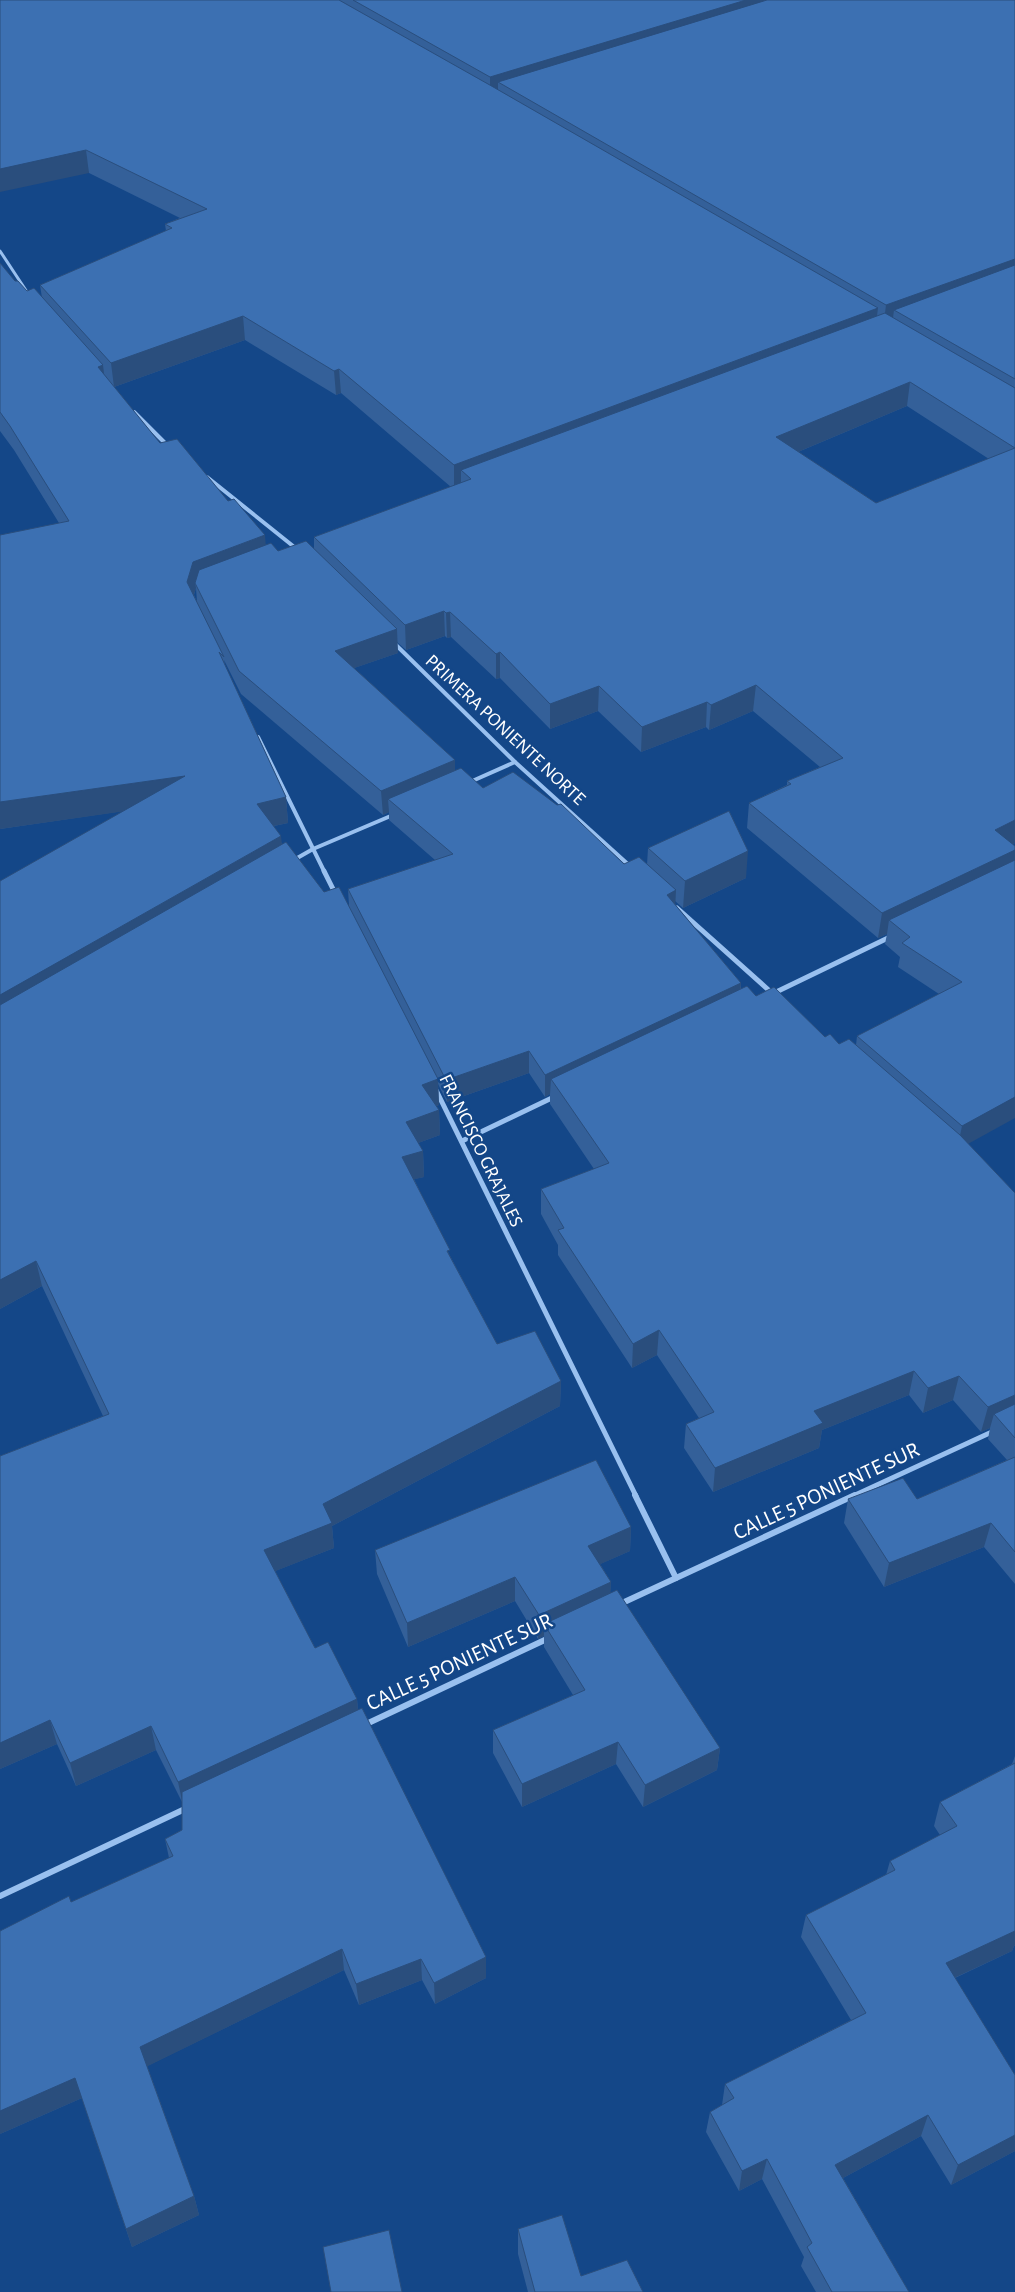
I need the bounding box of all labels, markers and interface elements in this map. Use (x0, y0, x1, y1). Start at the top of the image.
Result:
street label: PRIMERA PONIENTE NORTE (421, 651, 589, 809)
street label: FRANCISCO GRAJALES (435, 1071, 526, 1230)
street label: CALLE 5 PONIENTE SUR (730, 1438, 923, 1544)
street label: CALLE 5 PONIENTE SUR (363, 1609, 556, 1715)

